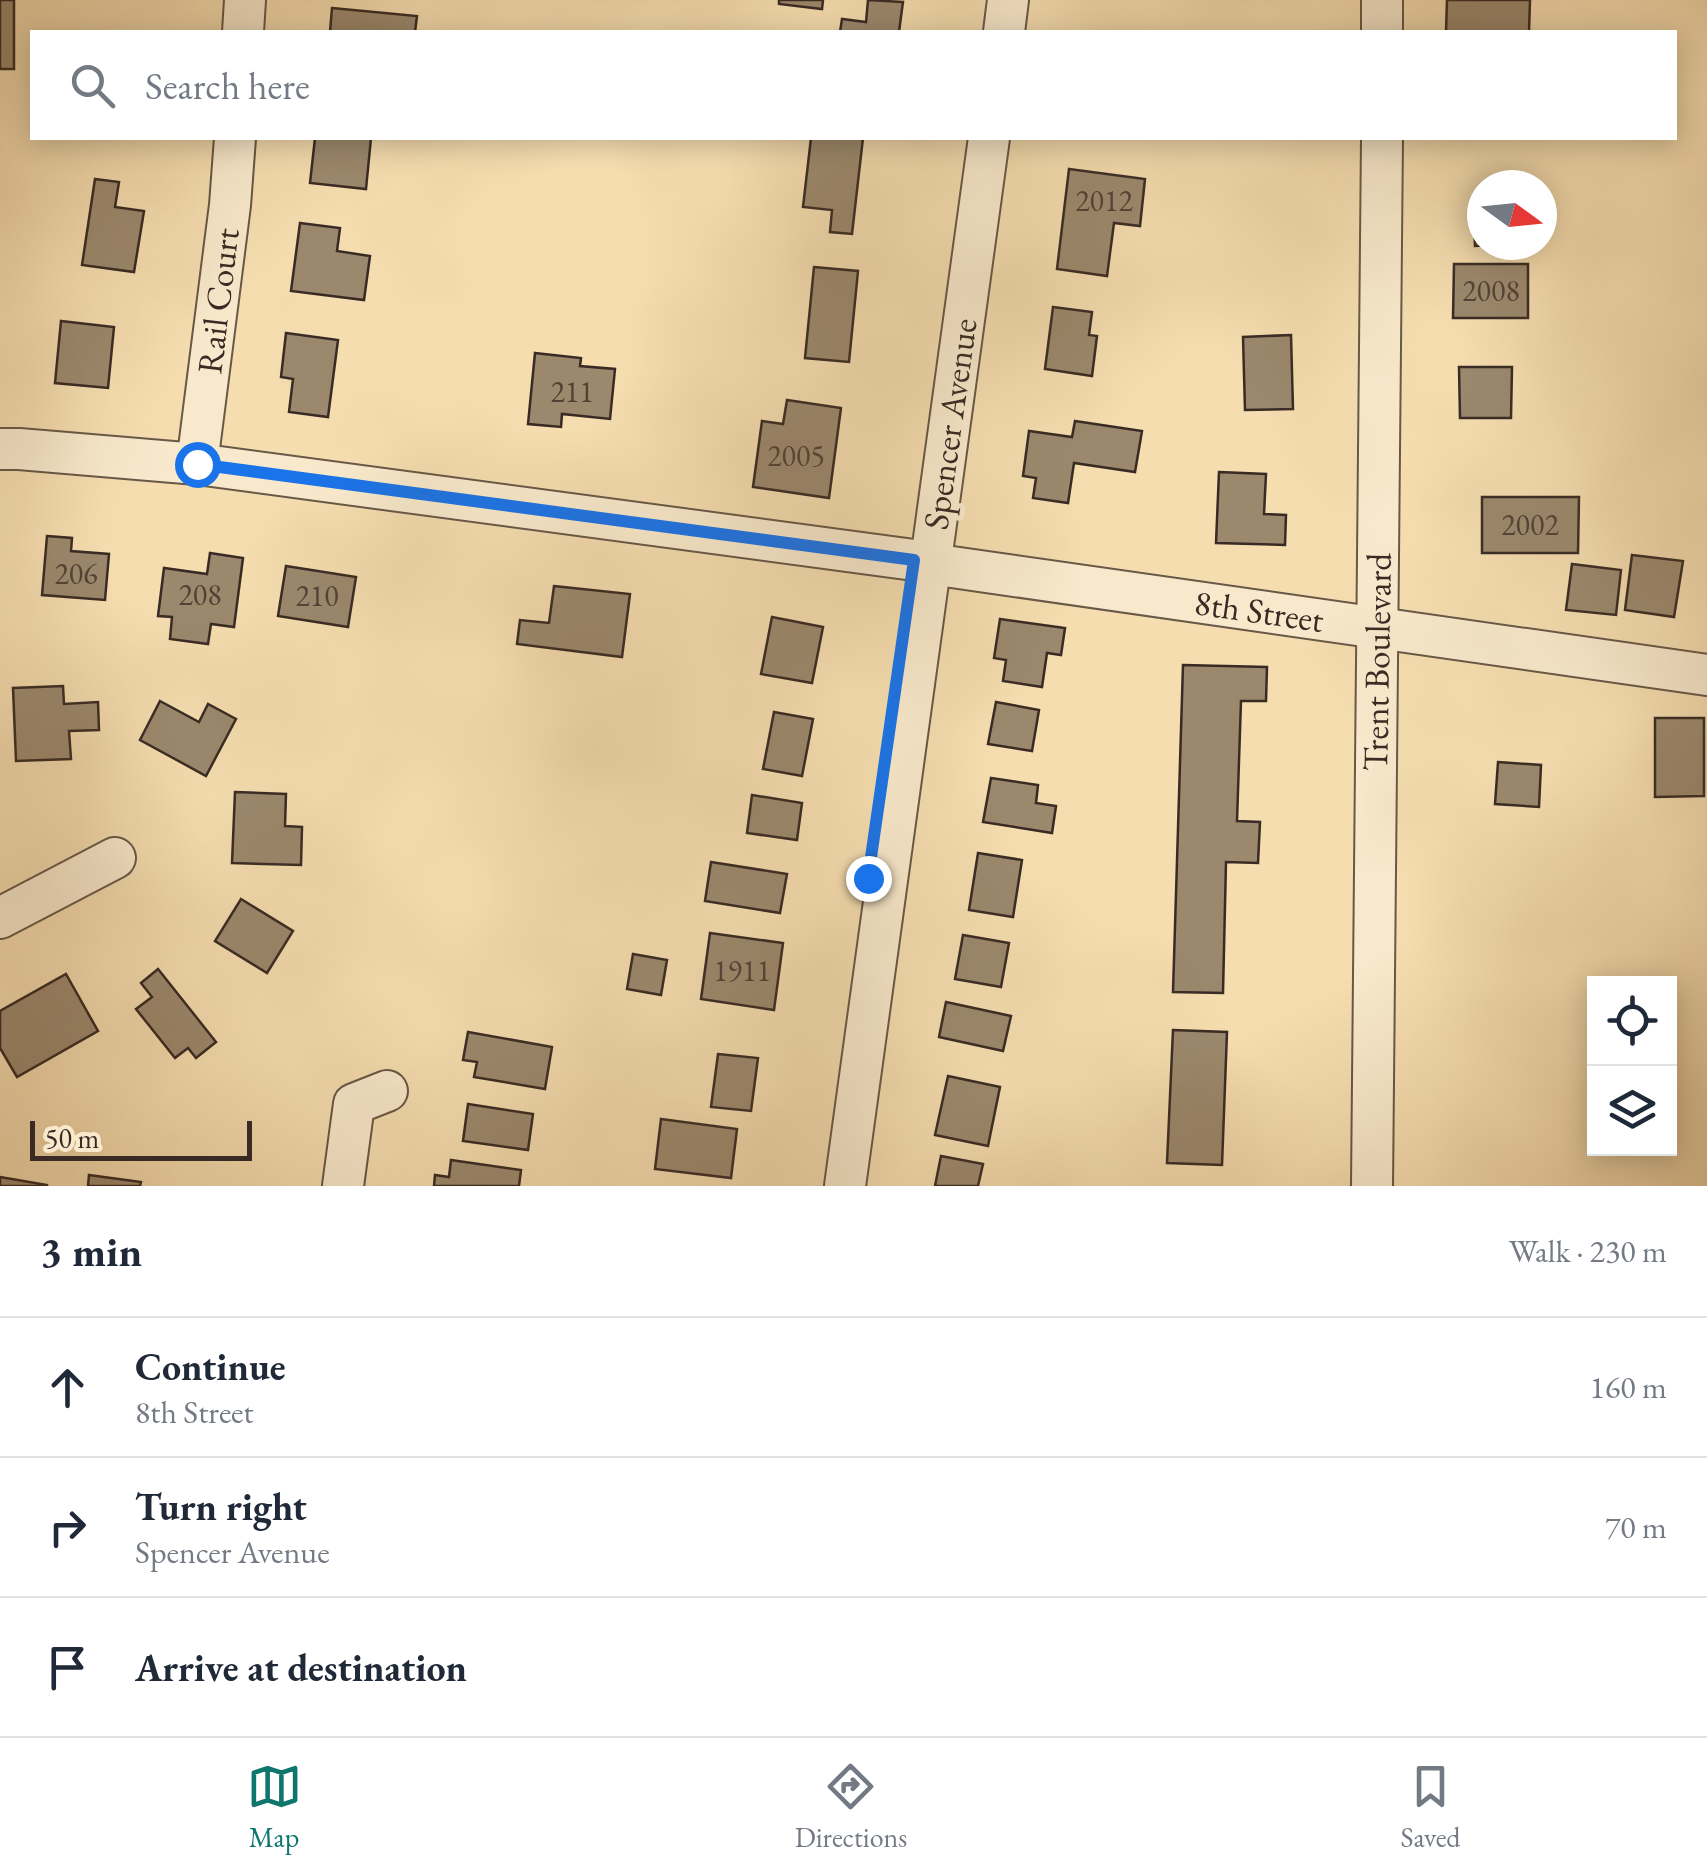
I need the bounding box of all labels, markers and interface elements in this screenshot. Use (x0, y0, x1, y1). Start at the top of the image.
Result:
search box (30, 30, 1677, 140)
icon: search (65, 58, 120, 113)
text: Search here (145, 61, 310, 110)
north arrow (1467, 170, 1557, 260)
house number: 2012 (1075, 181, 1133, 220)
street label: Rail Court (186, 226, 249, 376)
house number: 2008 (1462, 271, 1520, 310)
street label: Spencer Avenue (912, 315, 987, 532)
house number: 211 (550, 372, 594, 411)
house number: 2005 (767, 436, 825, 475)
route start (175, 442, 221, 488)
house number: 2002 (1501, 505, 1559, 544)
street label: Trent Boulevard (1352, 552, 1401, 772)
house number: 206 (54, 554, 98, 593)
house number: 208 (178, 575, 222, 614)
house number: 210 (295, 576, 339, 615)
street label: 8th Street (1192, 579, 1326, 642)
route end (846, 856, 892, 902)
house number: 1911 (713, 951, 771, 990)
map controls (1587, 976, 1677, 1156)
button: locate (1587, 976, 1677, 1066)
button: layers (1587, 1066, 1677, 1156)
scale bar (30, 1116, 252, 1160)
text: 50 m (45, 1120, 99, 1156)
text: 3 min (40, 1224, 142, 1279)
text: Walk · 230 m (1509, 1230, 1667, 1272)
text: Continue (135, 1342, 286, 1391)
icon: ahead (40, 1360, 95, 1415)
text: 160 m (1590, 1366, 1667, 1408)
text: 8th Street (135, 1391, 254, 1433)
text: Turn right (135, 1482, 307, 1531)
icon: right (40, 1500, 95, 1555)
text: 70 m (1605, 1506, 1667, 1548)
text: Spencer Avenue (135, 1531, 330, 1573)
icon: arrive (40, 1640, 95, 1695)
text: Arrive at destination (135, 1643, 467, 1692)
tab: Map (247, 1759, 302, 1855)
tab: Directions (795, 1759, 907, 1855)
tab: Saved (1400, 1759, 1460, 1855)

